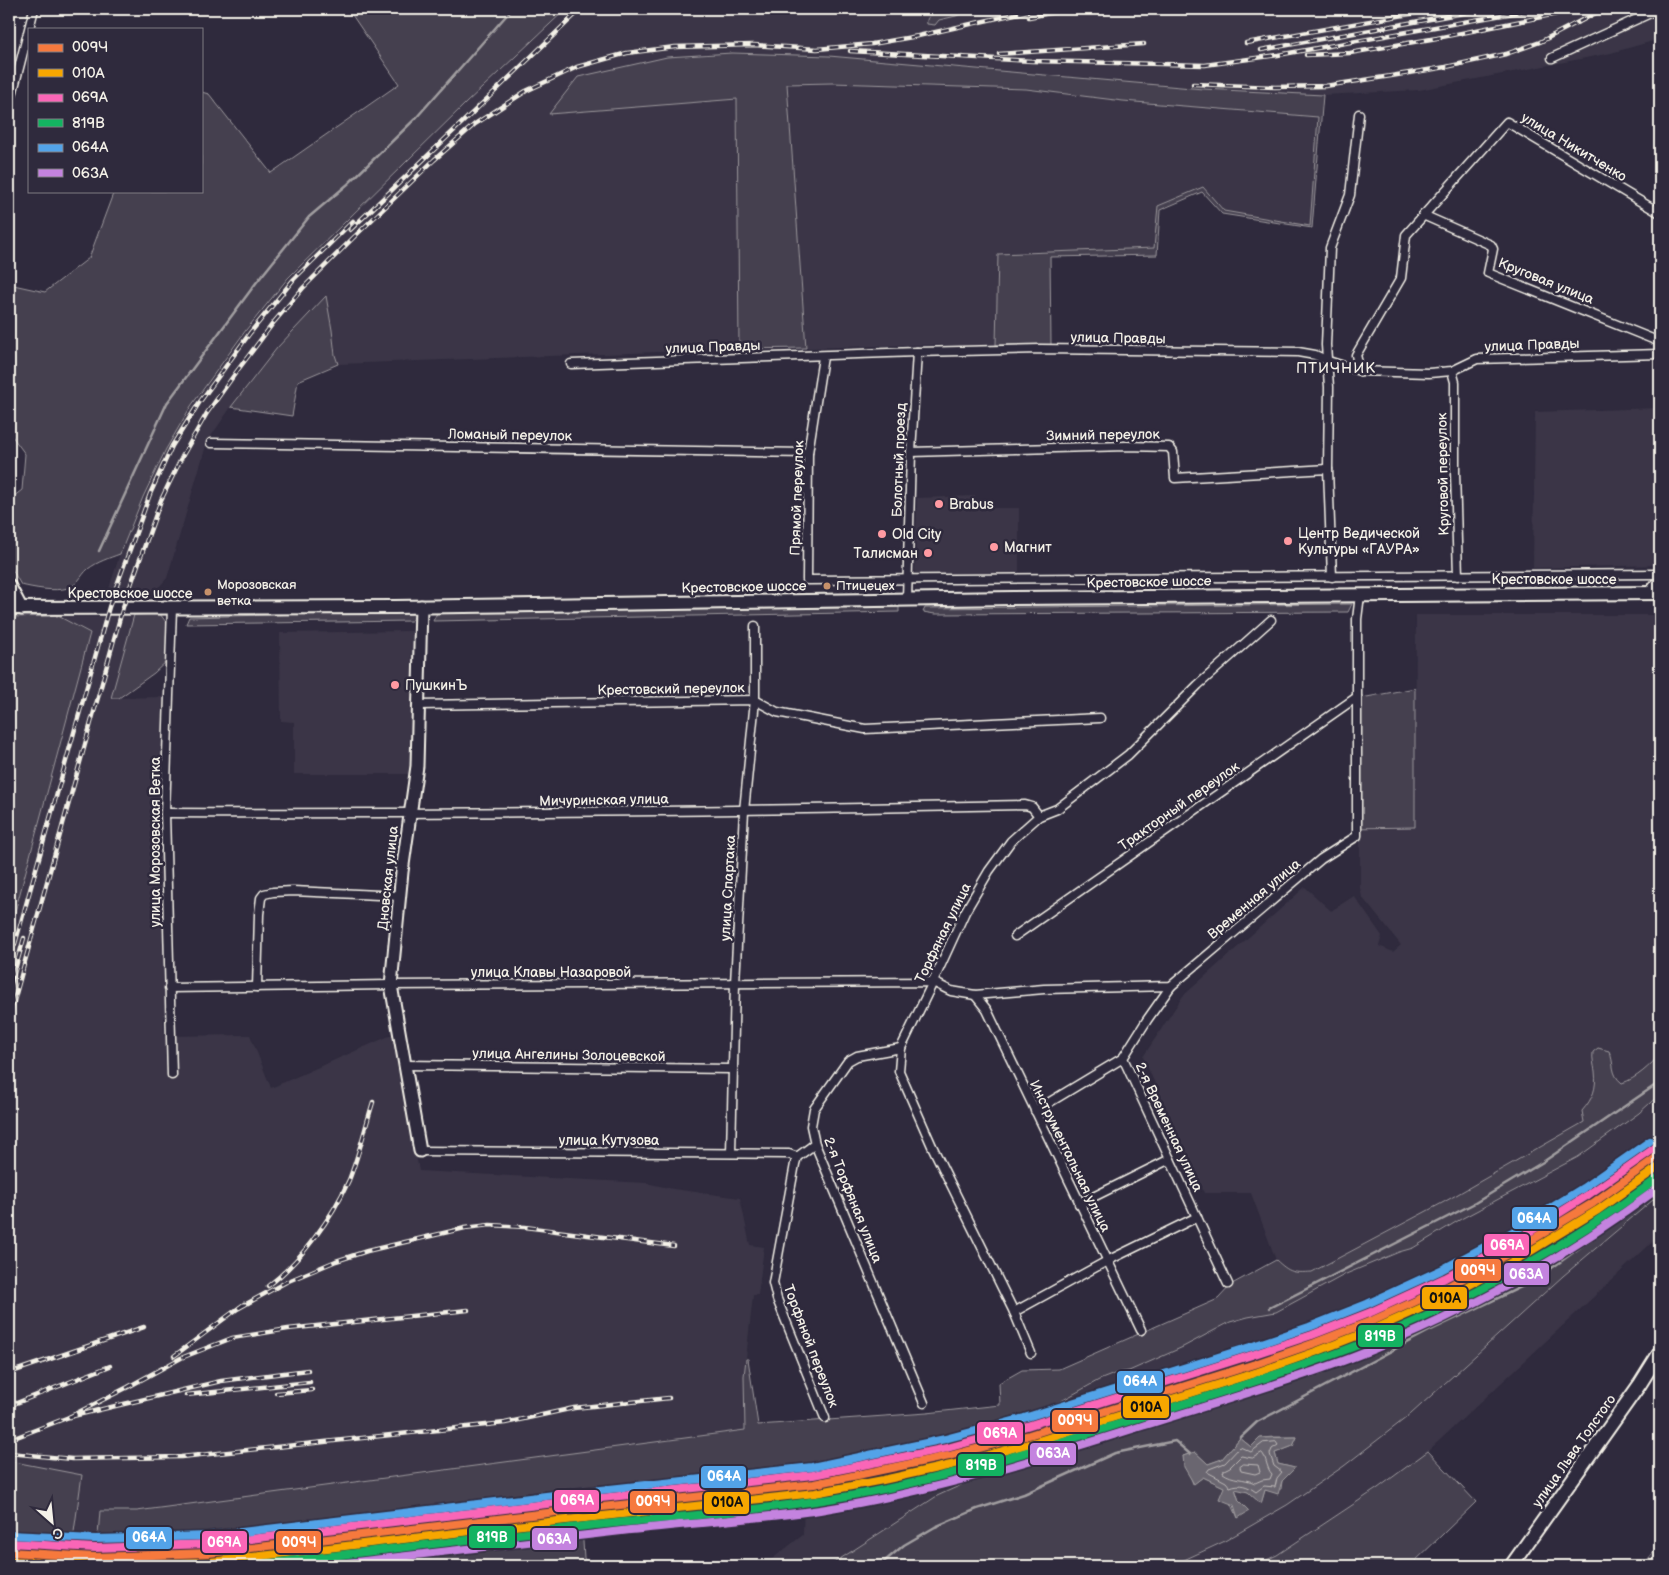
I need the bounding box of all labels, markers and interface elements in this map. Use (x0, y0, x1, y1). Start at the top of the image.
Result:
legend (28, 28, 202, 192)
text: 009Ч (72, 38, 108, 57)
text: 010А (72, 64, 105, 83)
text: 069А (72, 88, 109, 107)
street label: улица Никитченко (1518, 109, 1630, 185)
text: 819В (72, 114, 105, 133)
text: 064А (72, 138, 109, 157)
text: 063А (72, 164, 109, 183)
street label: Круговая улица (1496, 254, 1597, 308)
street label: улица Правды (1070, 329, 1166, 347)
street label: улица Правды (1484, 335, 1580, 355)
street label: улица Правды (665, 337, 761, 357)
district label: ПТИЧНИК (1296, 359, 1376, 378)
street label: Болотный проезд (889, 402, 910, 518)
street label: Круговой переулок (1433, 412, 1453, 536)
street label: Ломаный переулок (447, 425, 573, 445)
street label: Зимний переулок (1046, 426, 1160, 444)
street label: Прямой переулок (786, 440, 808, 556)
place label: Brabus (949, 496, 994, 513)
marker: Brabus (933, 498, 945, 510)
place label: Центр Ведической Культуры «ГАУРА» (1298, 525, 1420, 558)
place label: Old City (892, 526, 942, 543)
marker: Old City (876, 528, 888, 540)
marker: Центр Ведической Культуры «ГАУРА» (1282, 535, 1294, 547)
place label: Магнит (1004, 539, 1052, 556)
marker: Магнит (988, 541, 1000, 553)
place label: Талисман (854, 545, 918, 562)
marker: Талисман (922, 547, 934, 559)
street label: Крестовское шоссе (1491, 571, 1617, 588)
street label: Крестовское шоссе (1086, 572, 1212, 592)
place label: Морозовская ветка (217, 577, 296, 609)
street label: Крестовское шоссе (681, 577, 807, 597)
place label: Птицецех (836, 578, 895, 594)
marker: Птицецех (822, 581, 832, 591)
street label: Крестовское шоссе (67, 585, 193, 602)
marker: Морозовская ветка (203, 587, 213, 597)
place label: ПушкинЪ (405, 677, 467, 694)
marker: ПушкинЪ (389, 679, 401, 691)
street label: Крестовский переулок (597, 679, 745, 699)
street label: улица Морозовская Ветка (147, 756, 164, 927)
street label: Тракторный переулок (1115, 758, 1243, 854)
street label: Мичуринская улица (539, 790, 670, 810)
street label: Дновская улица (374, 824, 402, 931)
street label: улица Спартака (717, 834, 739, 941)
street label: Временная улица (1204, 855, 1304, 943)
street label: Торфяная улица (911, 879, 975, 986)
street label: улица Клавы Назаровой (471, 964, 631, 981)
street label: улица Ангелины Золоцевской (472, 1045, 666, 1065)
street label: 2-я Временная улица (1132, 1060, 1207, 1195)
street label: Инструментальная улица (1026, 1077, 1115, 1235)
street label: улица Кутузова (559, 1132, 660, 1149)
street label: 2-я Торфяная улица (820, 1135, 886, 1266)
line badge: 064А (1511, 1206, 1558, 1230)
text: 064А (1517, 1210, 1551, 1227)
line badge: 069А (1483, 1233, 1530, 1257)
text: 069А (1490, 1237, 1524, 1254)
line badge: 009Ч (1454, 1258, 1502, 1282)
text: 009Ч (1460, 1262, 1496, 1279)
line badge: 063А (1503, 1262, 1550, 1286)
text: 063А (1509, 1266, 1543, 1283)
street label: Торфяной переулок (780, 1282, 843, 1411)
line badge: 010А (1421, 1286, 1468, 1310)
text: 010А (1429, 1290, 1461, 1307)
line badge: 819В (1357, 1324, 1404, 1348)
text: 819В (1364, 1328, 1396, 1345)
line badge: 064А (1116, 1370, 1164, 1394)
text: 064А (1123, 1373, 1157, 1390)
street label: улица Льва Толстого (1529, 1391, 1619, 1511)
line badge: 010А (1122, 1395, 1170, 1419)
text: 010А (1130, 1399, 1162, 1416)
line badge: 009Ч (1051, 1409, 1099, 1433)
text: 009Ч (1057, 1412, 1093, 1429)
line badge: 069А (976, 1421, 1024, 1445)
text: 069А (983, 1425, 1017, 1442)
line badge: 063А (1029, 1442, 1077, 1466)
text: 063А (1036, 1445, 1070, 1462)
line badge: 819В (957, 1453, 1005, 1477)
text: 819В (965, 1457, 997, 1474)
line badge: 064А (700, 1465, 747, 1489)
text: 064А (707, 1468, 741, 1485)
line badge: 069А (553, 1489, 600, 1513)
line badge: 009Ч (629, 1490, 676, 1514)
line badge: 010А (703, 1491, 750, 1515)
text: 069А (560, 1492, 594, 1509)
text: 009Ч (635, 1493, 671, 1510)
text: 010А (711, 1494, 743, 1511)
north arrow (28, 1498, 78, 1548)
text: С (49, 1523, 66, 1543)
line badge: 819В (468, 1525, 516, 1549)
line badge: 064А (125, 1526, 173, 1550)
line badge: 063А (531, 1527, 578, 1551)
text: 064А (132, 1529, 166, 1546)
text: 819В (476, 1529, 508, 1546)
line badge: 069А (201, 1530, 248, 1554)
line badge: 009Ч (275, 1530, 322, 1554)
text: 063А (537, 1531, 571, 1548)
text: 069А (207, 1534, 241, 1551)
text: 009Ч (281, 1534, 317, 1551)

